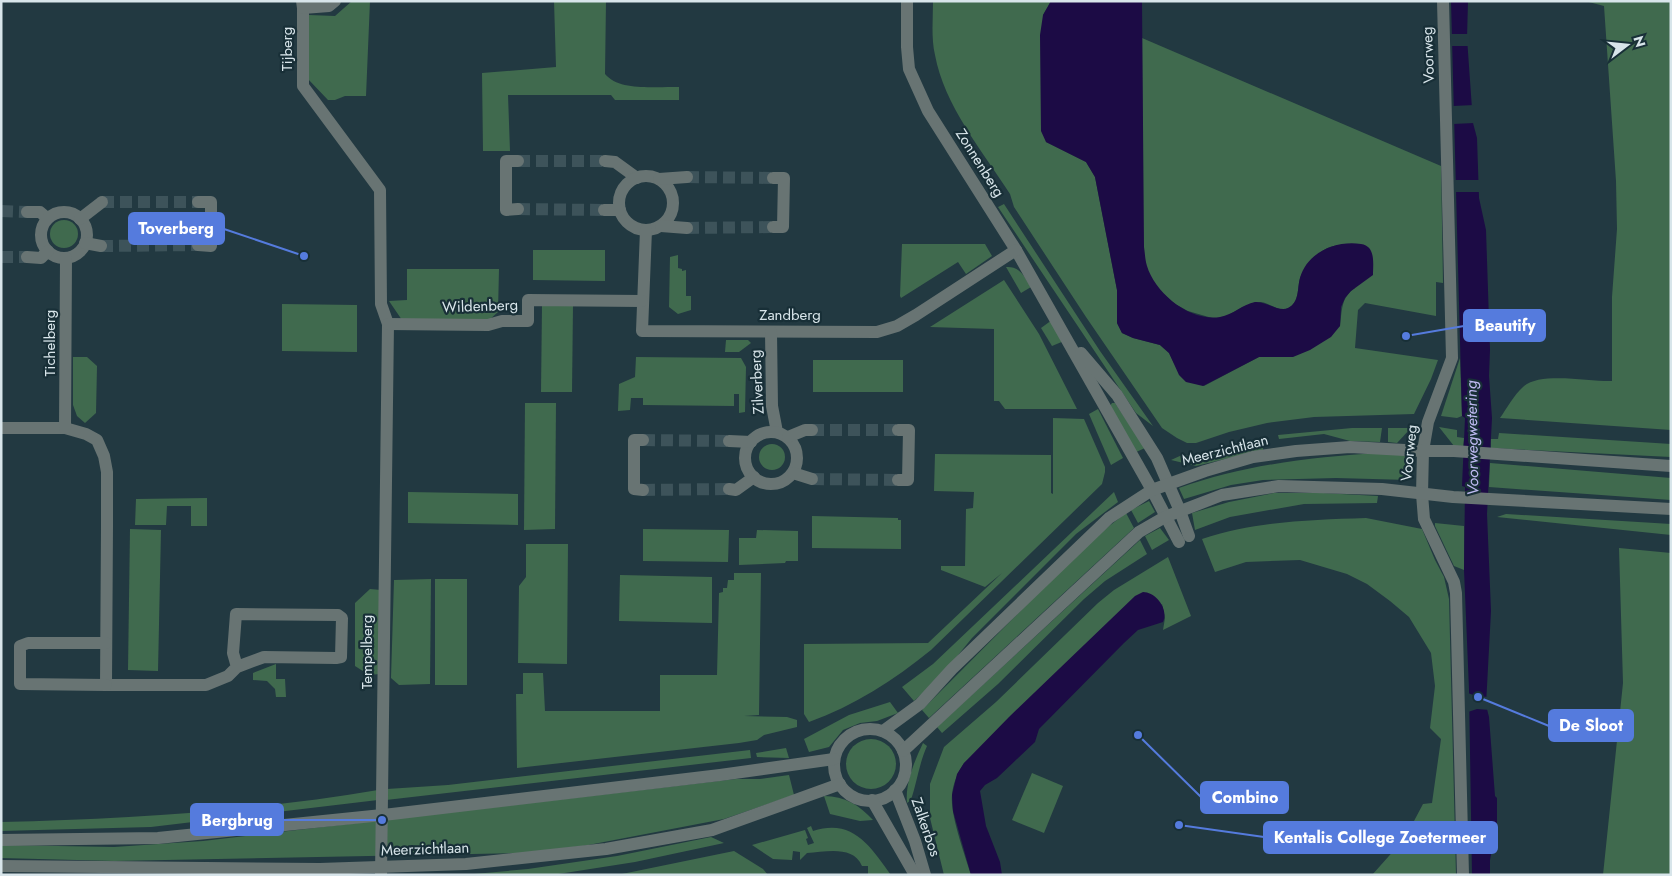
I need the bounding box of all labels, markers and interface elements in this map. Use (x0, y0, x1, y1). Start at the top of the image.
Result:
north arrow (1602, 20, 1652, 70)
street label: Voorweg (1416, 26, 1440, 84)
street label: Tijberg (276, 27, 298, 71)
text: N (1628, 33, 1651, 50)
street label: Zonnenberg (950, 125, 1010, 201)
callout: Toverberg (129, 213, 224, 244)
text: Toverberg (138, 217, 214, 240)
street label: Wildenberg (442, 294, 518, 318)
street label: Zandberg (759, 304, 821, 326)
street label: Tichelberg (39, 310, 61, 376)
callout: Beautify (1464, 310, 1545, 341)
text: Beautify (1475, 314, 1536, 337)
street label: Zilverberg (744, 349, 770, 415)
water label: Voorwegwetering (1459, 380, 1485, 496)
street label: Voorweg (1395, 424, 1423, 482)
street label: Meerzichtlaan (1179, 429, 1271, 471)
street label: Tempelberg (356, 615, 378, 689)
callout: De Sloot (1549, 710, 1633, 741)
text: De Sloot (1559, 714, 1624, 737)
callout: Combino (1201, 782, 1288, 813)
text: Combino (1212, 786, 1278, 809)
street label: Zalkerbos (906, 795, 946, 859)
callout: Bergbrug (191, 804, 283, 835)
text: Bergbrug (201, 809, 273, 832)
callout: Kentalis College Zoetermeer (1264, 822, 1497, 853)
text: Kentalis College Zoetermeer (1274, 826, 1487, 849)
street label: Meerzichtlaan (380, 836, 470, 862)

